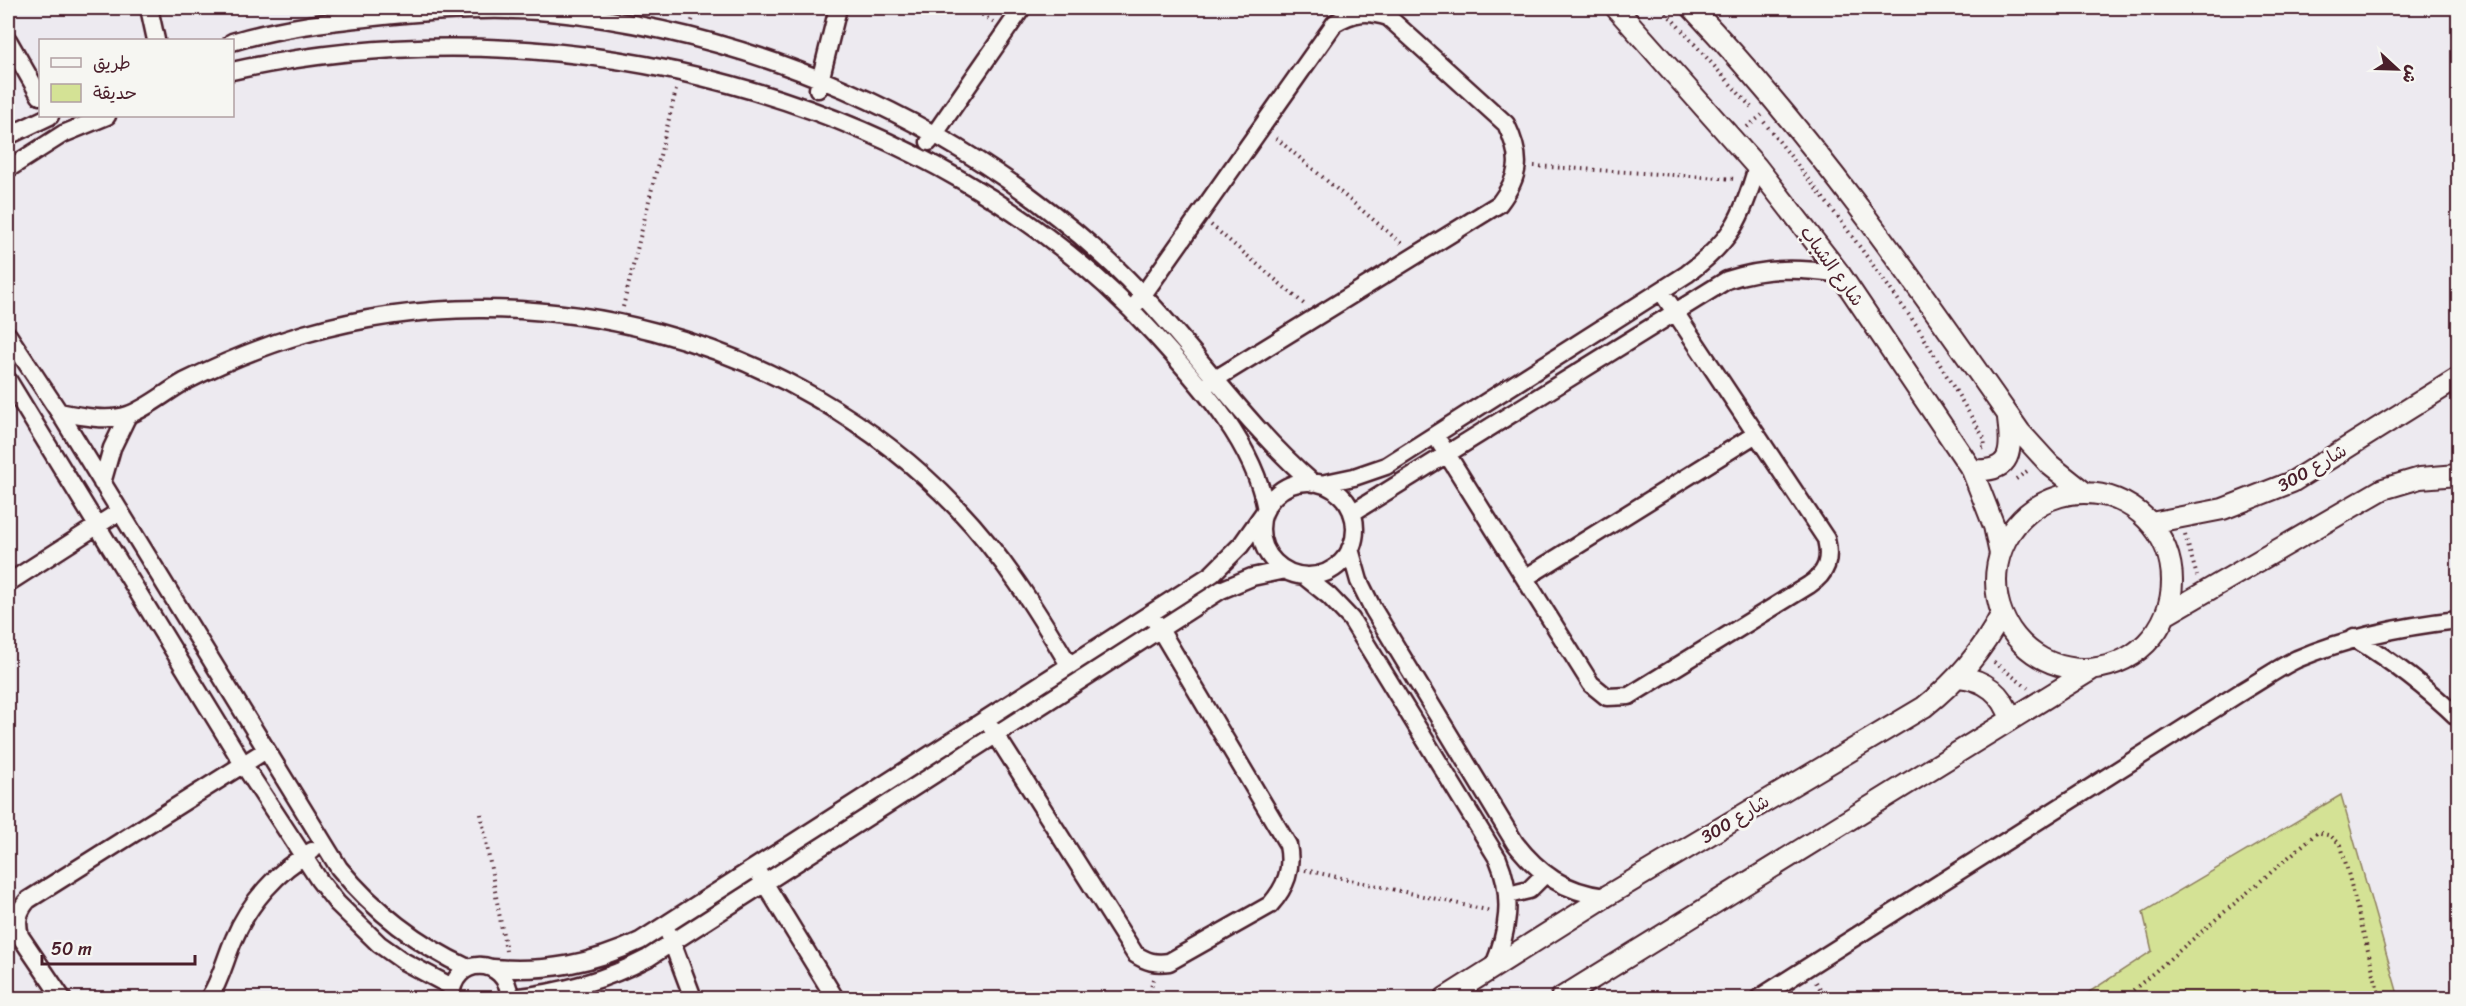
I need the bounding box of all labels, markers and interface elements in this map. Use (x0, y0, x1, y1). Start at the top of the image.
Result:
legend (39, 39, 234, 117)
north arrow (2367, 39, 2427, 99)
text: طريق (93, 47, 131, 79)
text: ش (2394, 61, 2427, 88)
text: حديقة (93, 77, 137, 109)
street label: شارع الشباب (1791, 219, 1873, 313)
street label: شارع 300 (2271, 435, 2353, 501)
street label: شارع 300 (1694, 786, 1776, 852)
scale bar (42, 928, 195, 966)
text: 50 m (51, 933, 92, 965)

